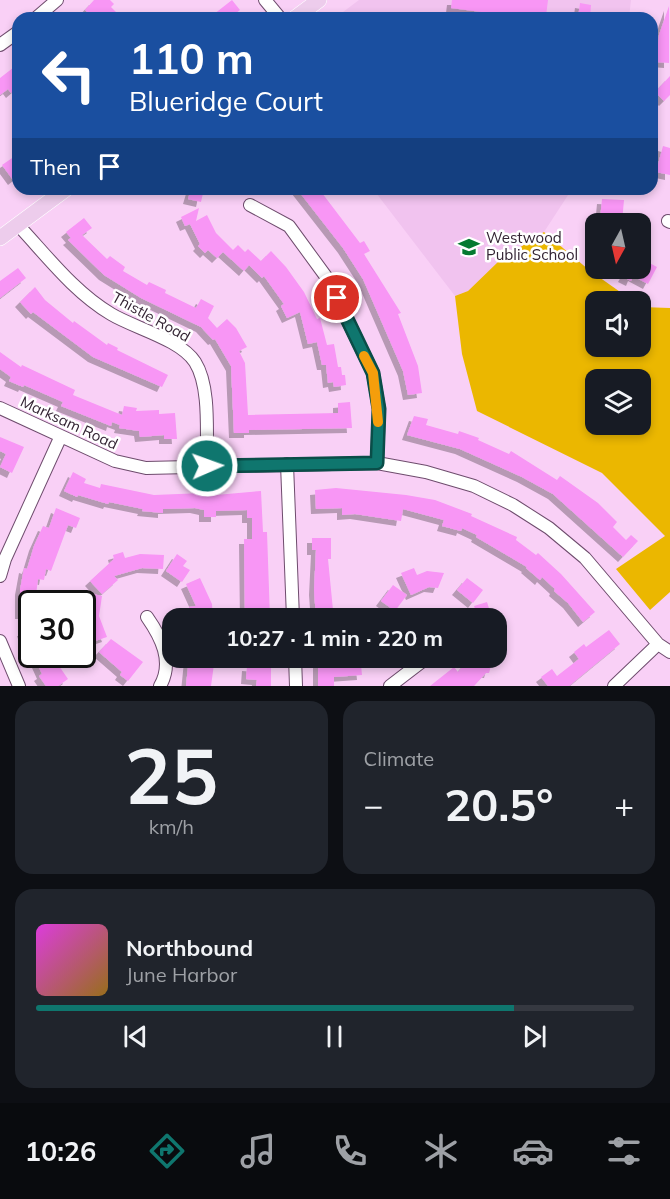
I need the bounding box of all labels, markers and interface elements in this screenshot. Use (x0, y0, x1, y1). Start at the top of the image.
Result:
text: 110 m (129, 32, 254, 85)
icon: left (30, 36, 108, 114)
text: Blueridge Court (129, 84, 323, 118)
icon: arrive (93, 150, 126, 183)
text: Then (30, 153, 81, 181)
north arrow (585, 213, 651, 279)
map controls (585, 213, 651, 435)
place label: Westwood Public School (486, 228, 578, 264)
school or university icon: Westwood Public School (457, 235, 481, 259)
pin (311, 272, 362, 323)
icon: arrive (320, 281, 353, 314)
street label: Thistle Road (109, 287, 194, 346)
button: sound (585, 291, 651, 357)
button: layers (585, 369, 651, 435)
street label: Marksam Road (18, 392, 121, 453)
position arrow (175, 434, 239, 498)
speed limit sign: 30 (18, 590, 96, 668)
text: 10:27 · 1 min · 220 m (226, 624, 443, 652)
text: 25 (124, 726, 218, 824)
text: Climate (364, 746, 434, 771)
text: 20.5° (444, 776, 553, 832)
text: − (364, 784, 383, 825)
text: + (614, 784, 634, 825)
text: km/h (149, 814, 194, 839)
text: Northbound (126, 934, 253, 962)
text: June Harbor (126, 962, 237, 987)
icon: previous (119, 1020, 152, 1053)
icon: pause (318, 1020, 351, 1053)
icon: next (518, 1020, 551, 1053)
icon: directions (146, 1130, 188, 1172)
icon: music (237, 1130, 279, 1172)
icon: phone (329, 1130, 371, 1172)
icon: climate (420, 1130, 462, 1172)
icon: car (512, 1130, 554, 1172)
icon: filters (603, 1130, 645, 1172)
text: 10:26 (25, 1134, 96, 1168)

